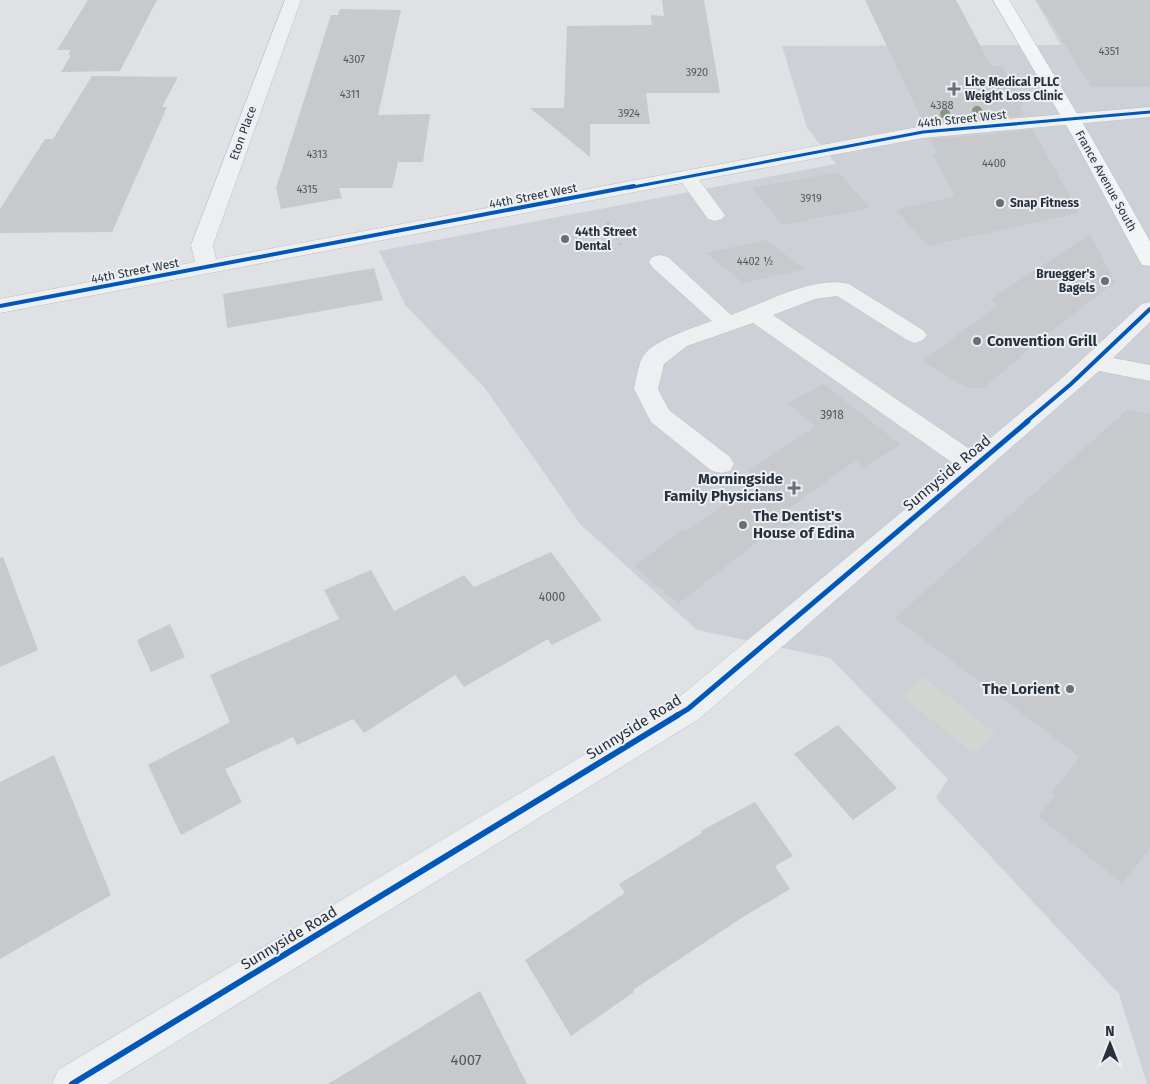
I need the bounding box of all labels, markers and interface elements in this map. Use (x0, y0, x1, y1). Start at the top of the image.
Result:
house number: 4351 (1099, 45, 1119, 58)
house number: 4307 (343, 53, 365, 66)
house number: 3920 (686, 66, 708, 79)
place label: Lite Medical PLLC Weight Loss Clinic (965, 75, 1063, 103)
marker: Lite Medical PLLC Weight Loss Clinic (947, 82, 961, 96)
house number: 4311 (340, 88, 360, 101)
house number: 4388 (930, 99, 954, 112)
street label: Eton Place (227, 104, 259, 162)
house number: 3924 (618, 107, 640, 120)
street label: 44th Street West (917, 107, 1008, 131)
street label: France Avenue South (1072, 128, 1140, 234)
house number: 4313 (306, 148, 328, 161)
house number: 4400 (982, 157, 1006, 170)
street label: 44th Street West (488, 180, 579, 211)
house number: 4315 (296, 183, 318, 196)
house number: 3919 (800, 192, 822, 205)
place label: Snap Fitness (1010, 196, 1079, 210)
marker: Snap Fitness (994, 197, 1006, 209)
place label: 44th Street Dental (575, 225, 637, 253)
marker: 44th Street Dental (559, 233, 571, 245)
street label: 44th Street West (90, 255, 181, 286)
house number: 4402 ½ (737, 255, 773, 268)
place label: Bruegger's Bagels (1036, 267, 1095, 295)
marker: Bruegger's Bagels (1099, 275, 1111, 287)
place label: Convention Grill (987, 332, 1098, 350)
marker: Convention Grill (971, 335, 983, 347)
house number: 3918 (820, 408, 844, 422)
street label: Sunnyside Road (900, 431, 994, 515)
place label: Morningside Family Physicians (664, 470, 783, 505)
marker: Morningside Family Physicians (787, 481, 801, 495)
place label: The Dentist's House of Edina (753, 507, 855, 542)
marker: The Dentist's House of Edina (737, 519, 749, 531)
house number: 4000 (539, 590, 566, 604)
place label: The Lorient (982, 680, 1060, 698)
marker: The Lorient (1064, 683, 1076, 695)
street label: Sunnyside Road (583, 691, 685, 763)
street label: Sunnyside Road (238, 902, 340, 974)
north arrow (1085, 1019, 1135, 1069)
text: N (1105, 1023, 1115, 1040)
house number: 4007 (450, 1051, 482, 1069)

